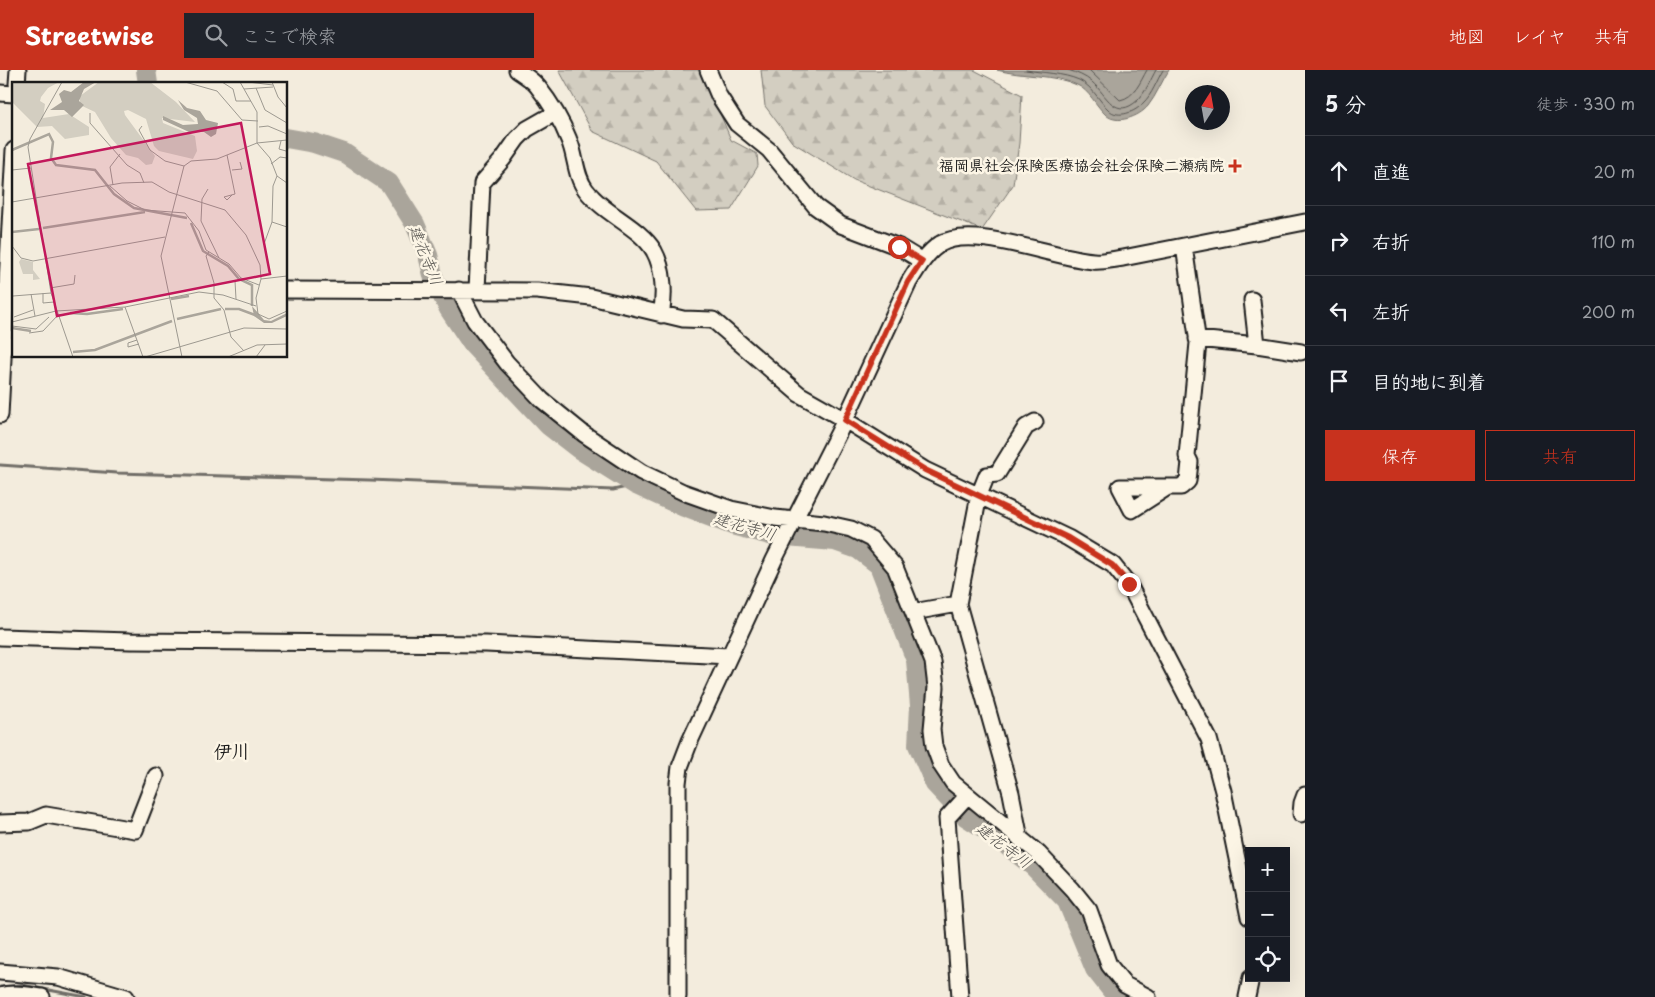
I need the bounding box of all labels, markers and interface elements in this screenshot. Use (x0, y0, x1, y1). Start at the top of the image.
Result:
search box (184, 13, 534, 58)
text: Streetwise (25, 17, 154, 53)
icon: search (202, 21, 230, 49)
text: ここで検索 (242, 21, 337, 49)
text: 地図 (1449, 22, 1485, 49)
text: レイヤ (1513, 22, 1566, 49)
text: 共有 (1594, 22, 1630, 49)
inset map (12, 82, 288, 358)
north arrow (1185, 85, 1230, 130)
text: 5 分 (1325, 87, 1366, 119)
text: 徒歩 · 330 m (1536, 91, 1635, 115)
place label: 福岡県社会保険医療協会社会保険二瀬病院 (939, 153, 1224, 176)
icon: ahead (1325, 157, 1353, 185)
text: 直進 (1372, 157, 1410, 185)
marker: 福岡県社会保険医療協会社会保険二瀬病院 (1228, 159, 1242, 173)
text: 20 m (1594, 159, 1635, 183)
water label: 建花寺川 (404, 220, 450, 289)
icon: right (1325, 227, 1353, 255)
text: 右折 (1372, 227, 1410, 255)
text: 110 m (1592, 229, 1635, 253)
route start (888, 236, 911, 259)
icon: left (1325, 297, 1353, 325)
text: 左折 (1372, 297, 1410, 325)
text: 200 m (1582, 299, 1635, 323)
icon: arrive (1325, 367, 1353, 395)
text: 目的地に到着 (1372, 367, 1486, 395)
button: 保存 (1325, 430, 1475, 481)
button: 共有 (1485, 430, 1635, 481)
water label: 建花寺川 (711, 505, 779, 545)
route end (1118, 573, 1141, 596)
district label: 伊川 (214, 737, 250, 764)
water label: 建花寺川 (972, 815, 1037, 873)
map controls (1245, 847, 1290, 982)
button: + (1245, 847, 1290, 892)
button: − (1245, 892, 1290, 937)
button: locate (1245, 937, 1290, 982)

